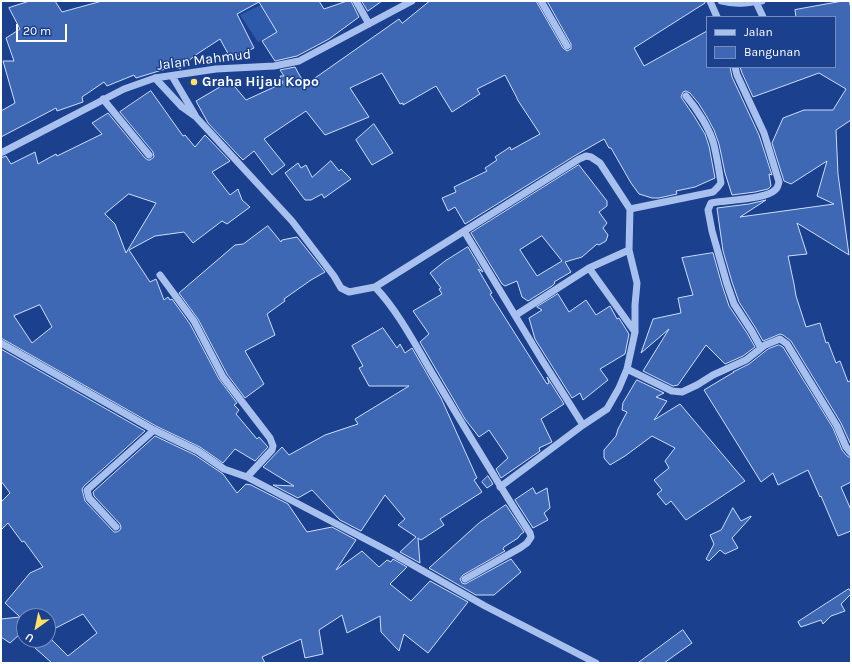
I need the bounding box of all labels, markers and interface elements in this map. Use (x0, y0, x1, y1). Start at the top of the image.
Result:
scale bar (18, 16, 69, 42)
legend (706, 16, 836, 68)
text: 20 m (23, 24, 51, 38)
text: Jalan (744, 25, 773, 39)
text: Bangunan (744, 45, 800, 59)
street label: Jalan Mahmud (156, 46, 252, 74)
place label: Graha Hijau Kopo (202, 74, 319, 90)
marker: Graha Hijau Kopo (189, 77, 199, 87)
north arrow (16, 608, 56, 648)
text: U (23, 630, 36, 645)

